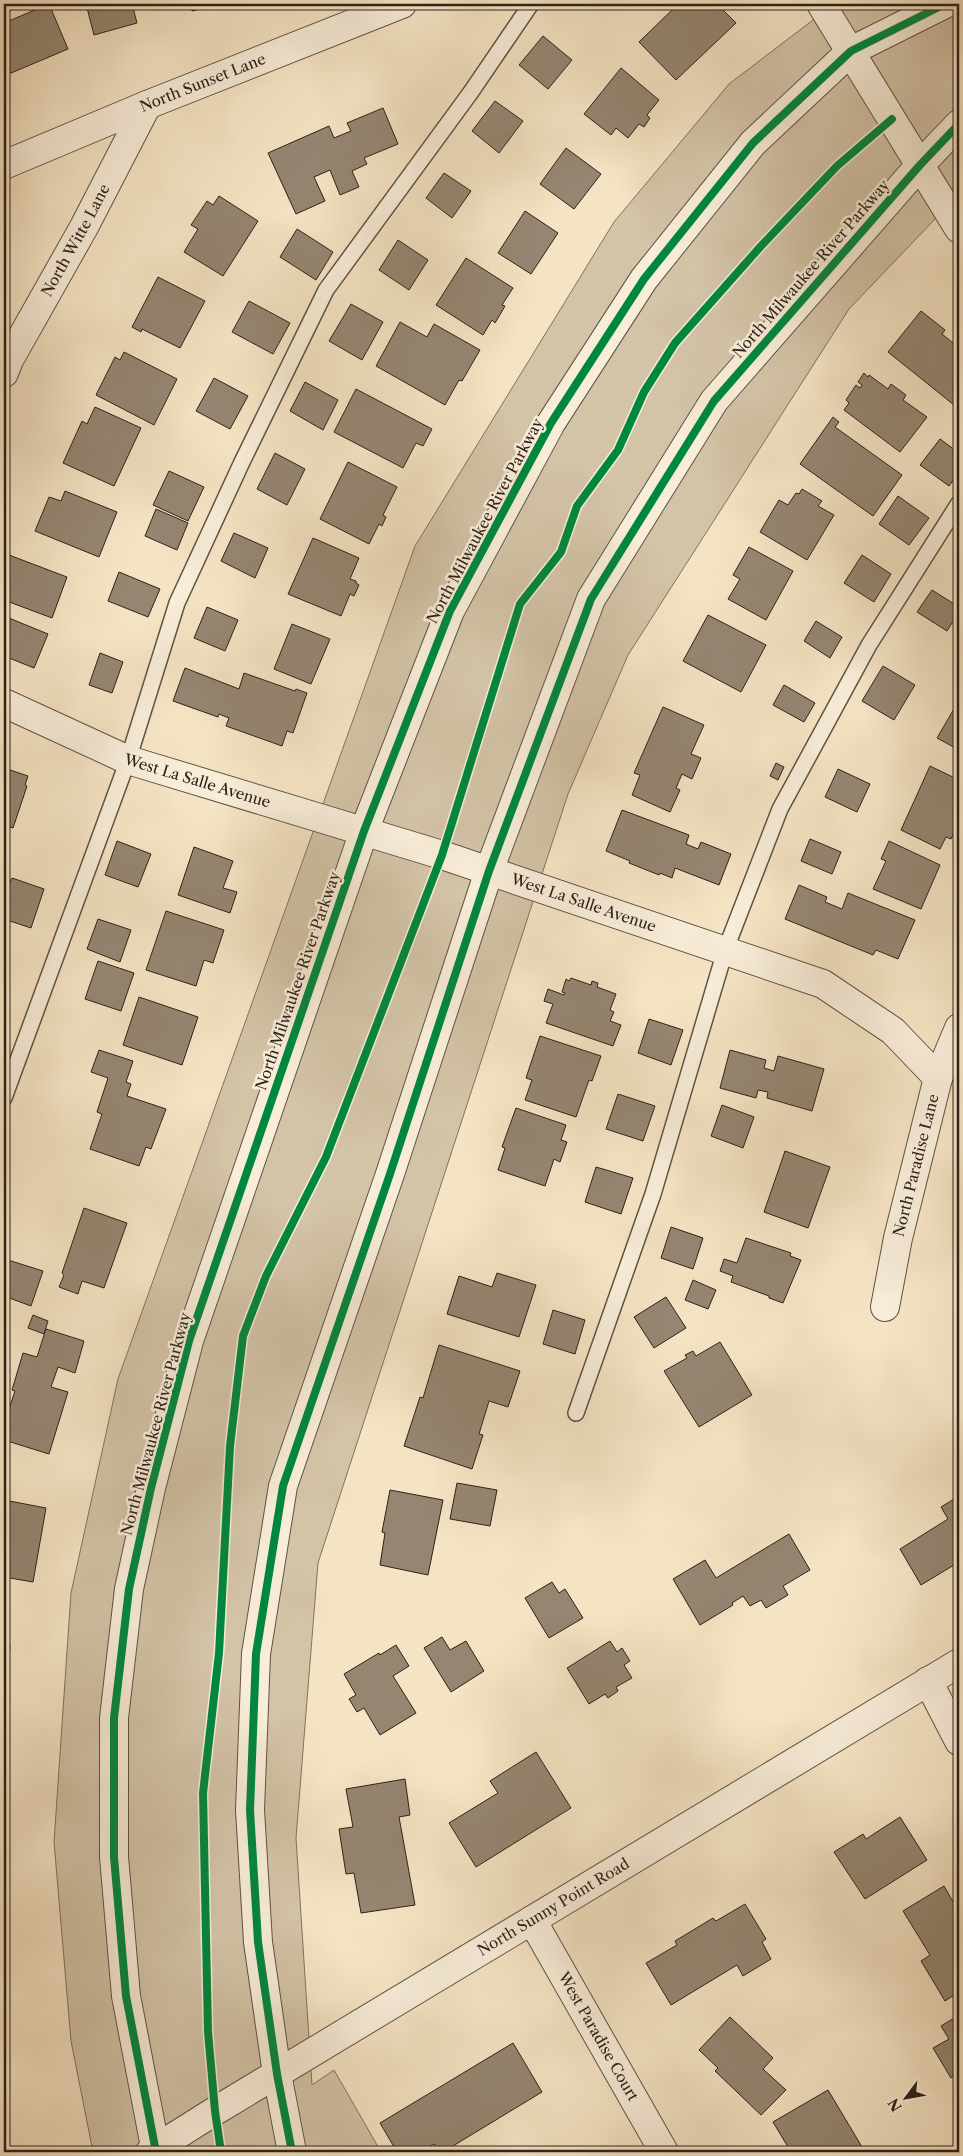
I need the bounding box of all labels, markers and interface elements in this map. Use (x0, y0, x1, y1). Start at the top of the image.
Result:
street label: North Sunset Lane (137, 49, 268, 116)
street label: North Milwaukee River Parkway (728, 175, 894, 362)
street label: North Witte Lane (37, 181, 114, 300)
street label: North Milwaukee River Parkway (422, 414, 547, 627)
street label: West La Salle Avenue (121, 749, 273, 812)
street label: North Milwaukee River Parkway (251, 868, 344, 1093)
street label: West La Salle Avenue (508, 869, 659, 936)
street label: North Paradise Lane (889, 1092, 943, 1239)
street label: North Milwaukee River Parkway (117, 1310, 195, 1537)
street label: North Sunny Point Road (474, 1854, 633, 1960)
street label: West Paradise Court (554, 1967, 643, 2105)
north arrow (880, 2074, 930, 2124)
text: N (884, 2095, 906, 2115)

